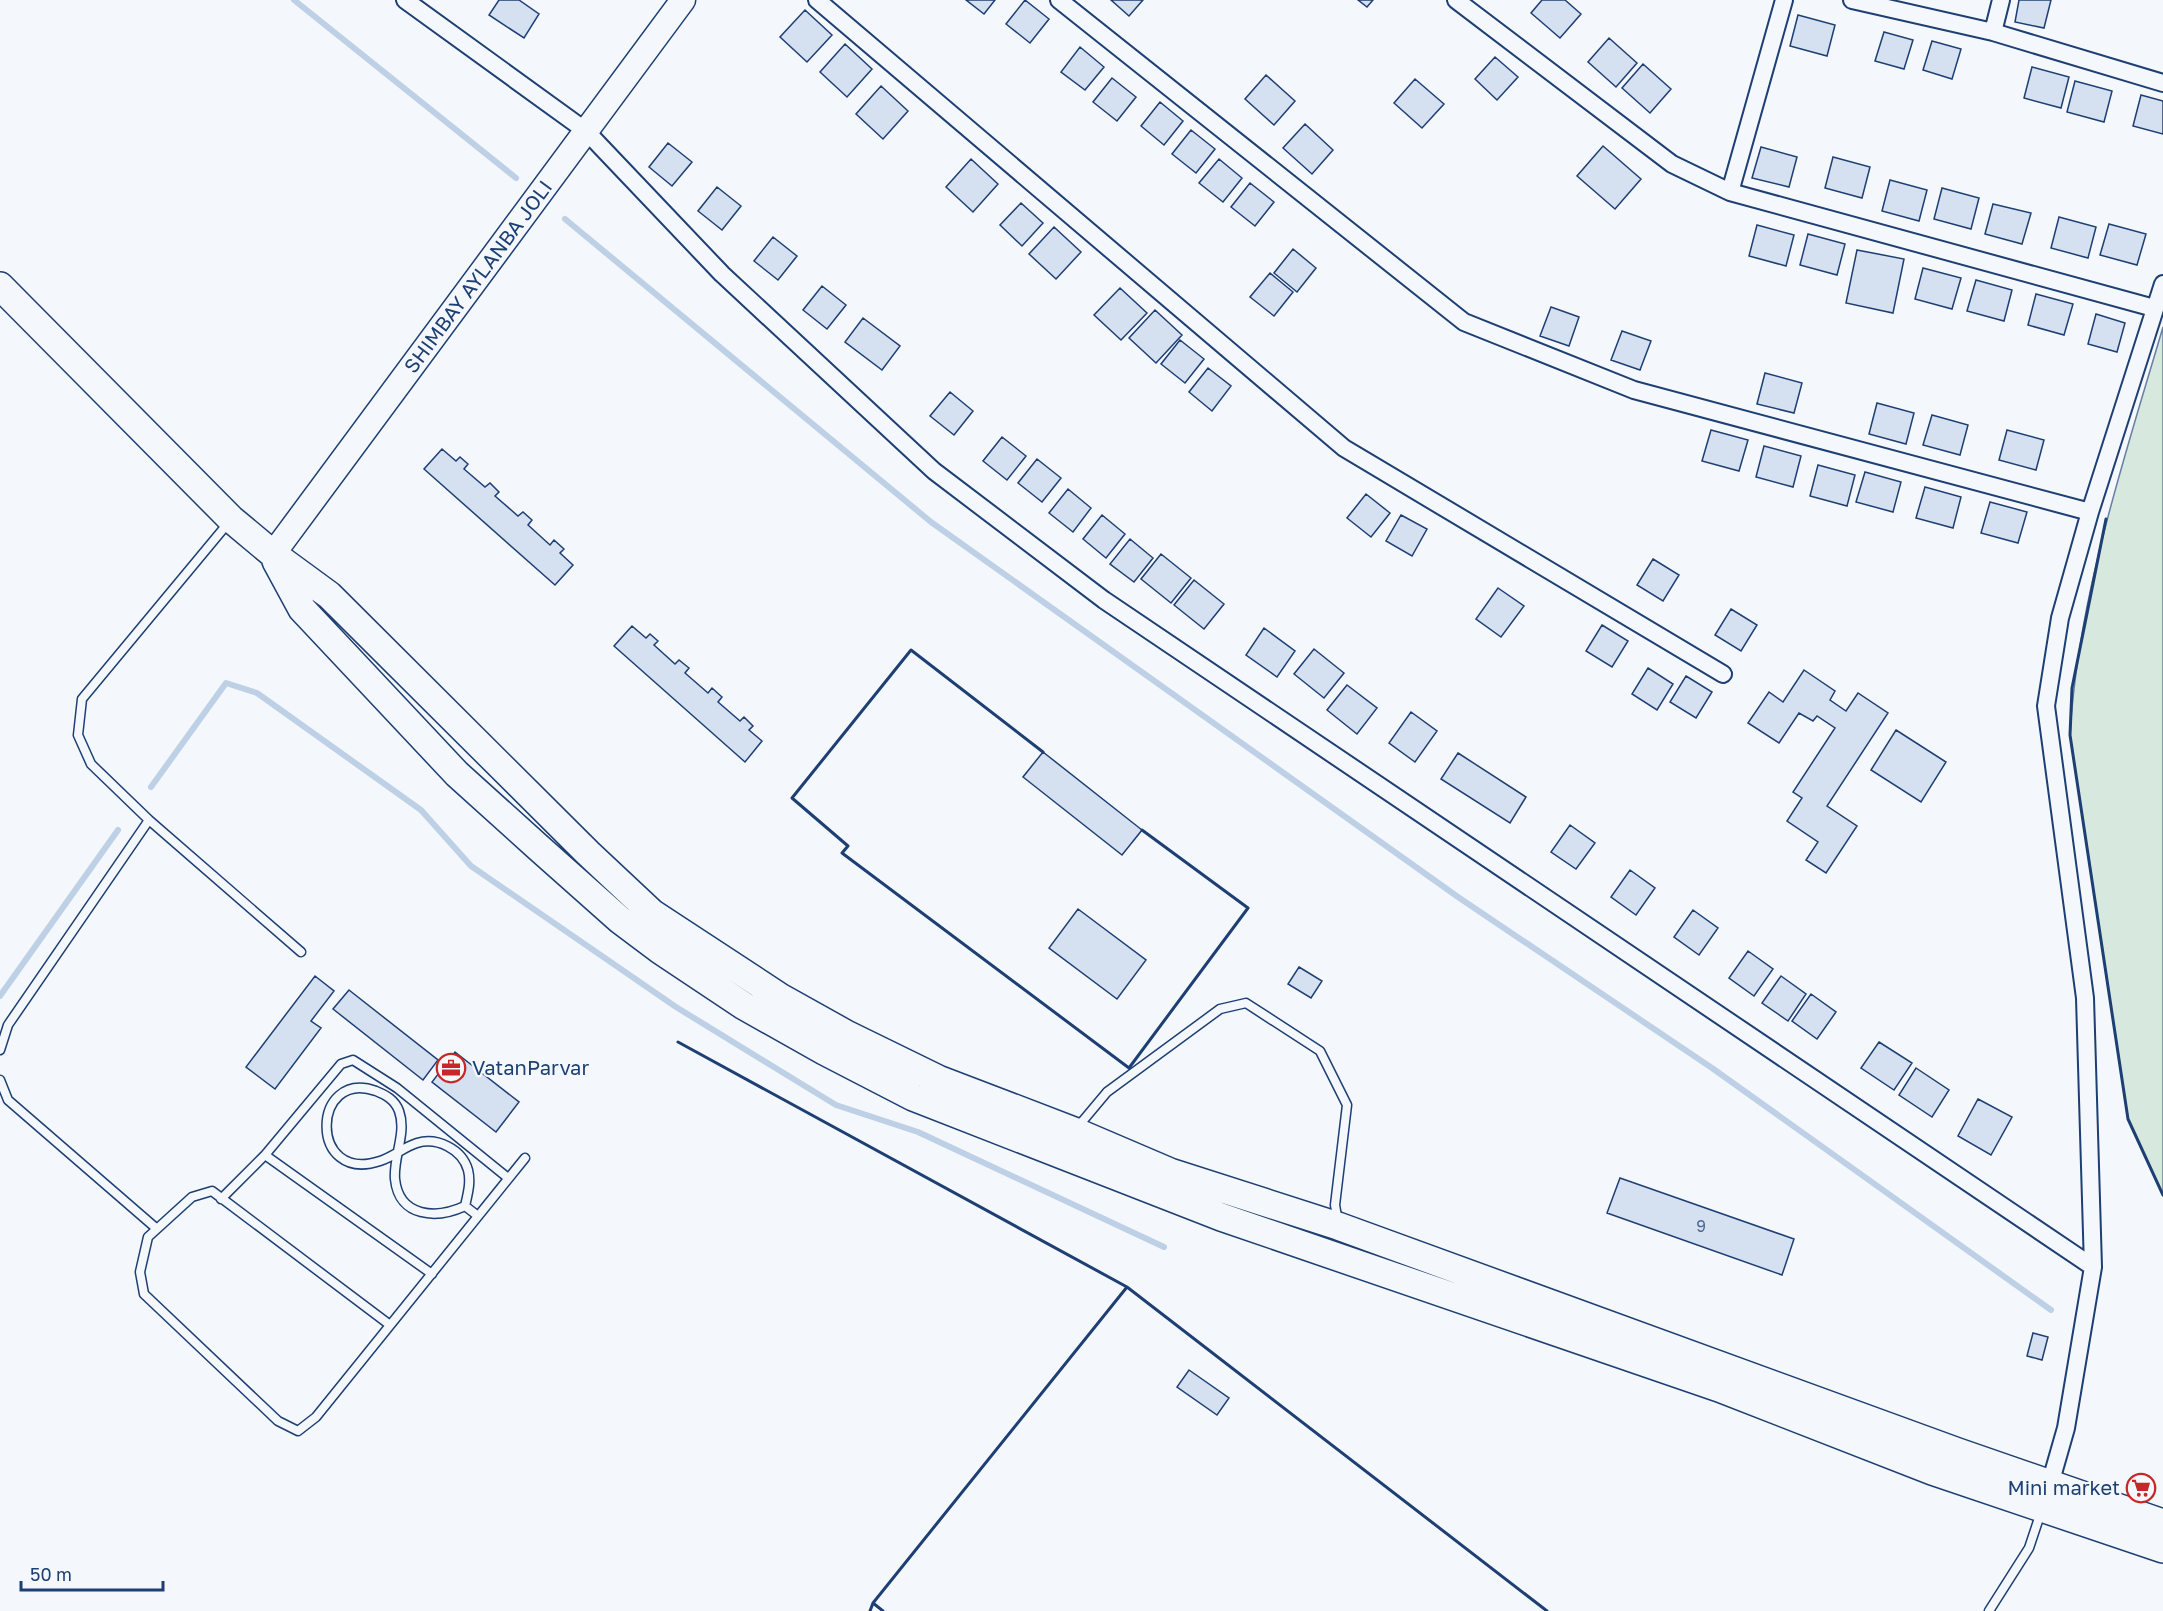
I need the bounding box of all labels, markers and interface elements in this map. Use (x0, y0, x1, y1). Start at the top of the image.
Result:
street label: SHIMBAY AYLANBA JOLI (398, 175, 557, 377)
office icon: VatanParvar (435, 1052, 467, 1084)
place label: VatanParvar (472, 1055, 589, 1079)
house number: 9 (1696, 1216, 1706, 1236)
supermarket icon: Mini market (2125, 1472, 2157, 1504)
place label: Mini market (2007, 1475, 2120, 1499)
scale bar (21, 1554, 164, 1592)
text: 50 m (30, 1563, 72, 1585)

